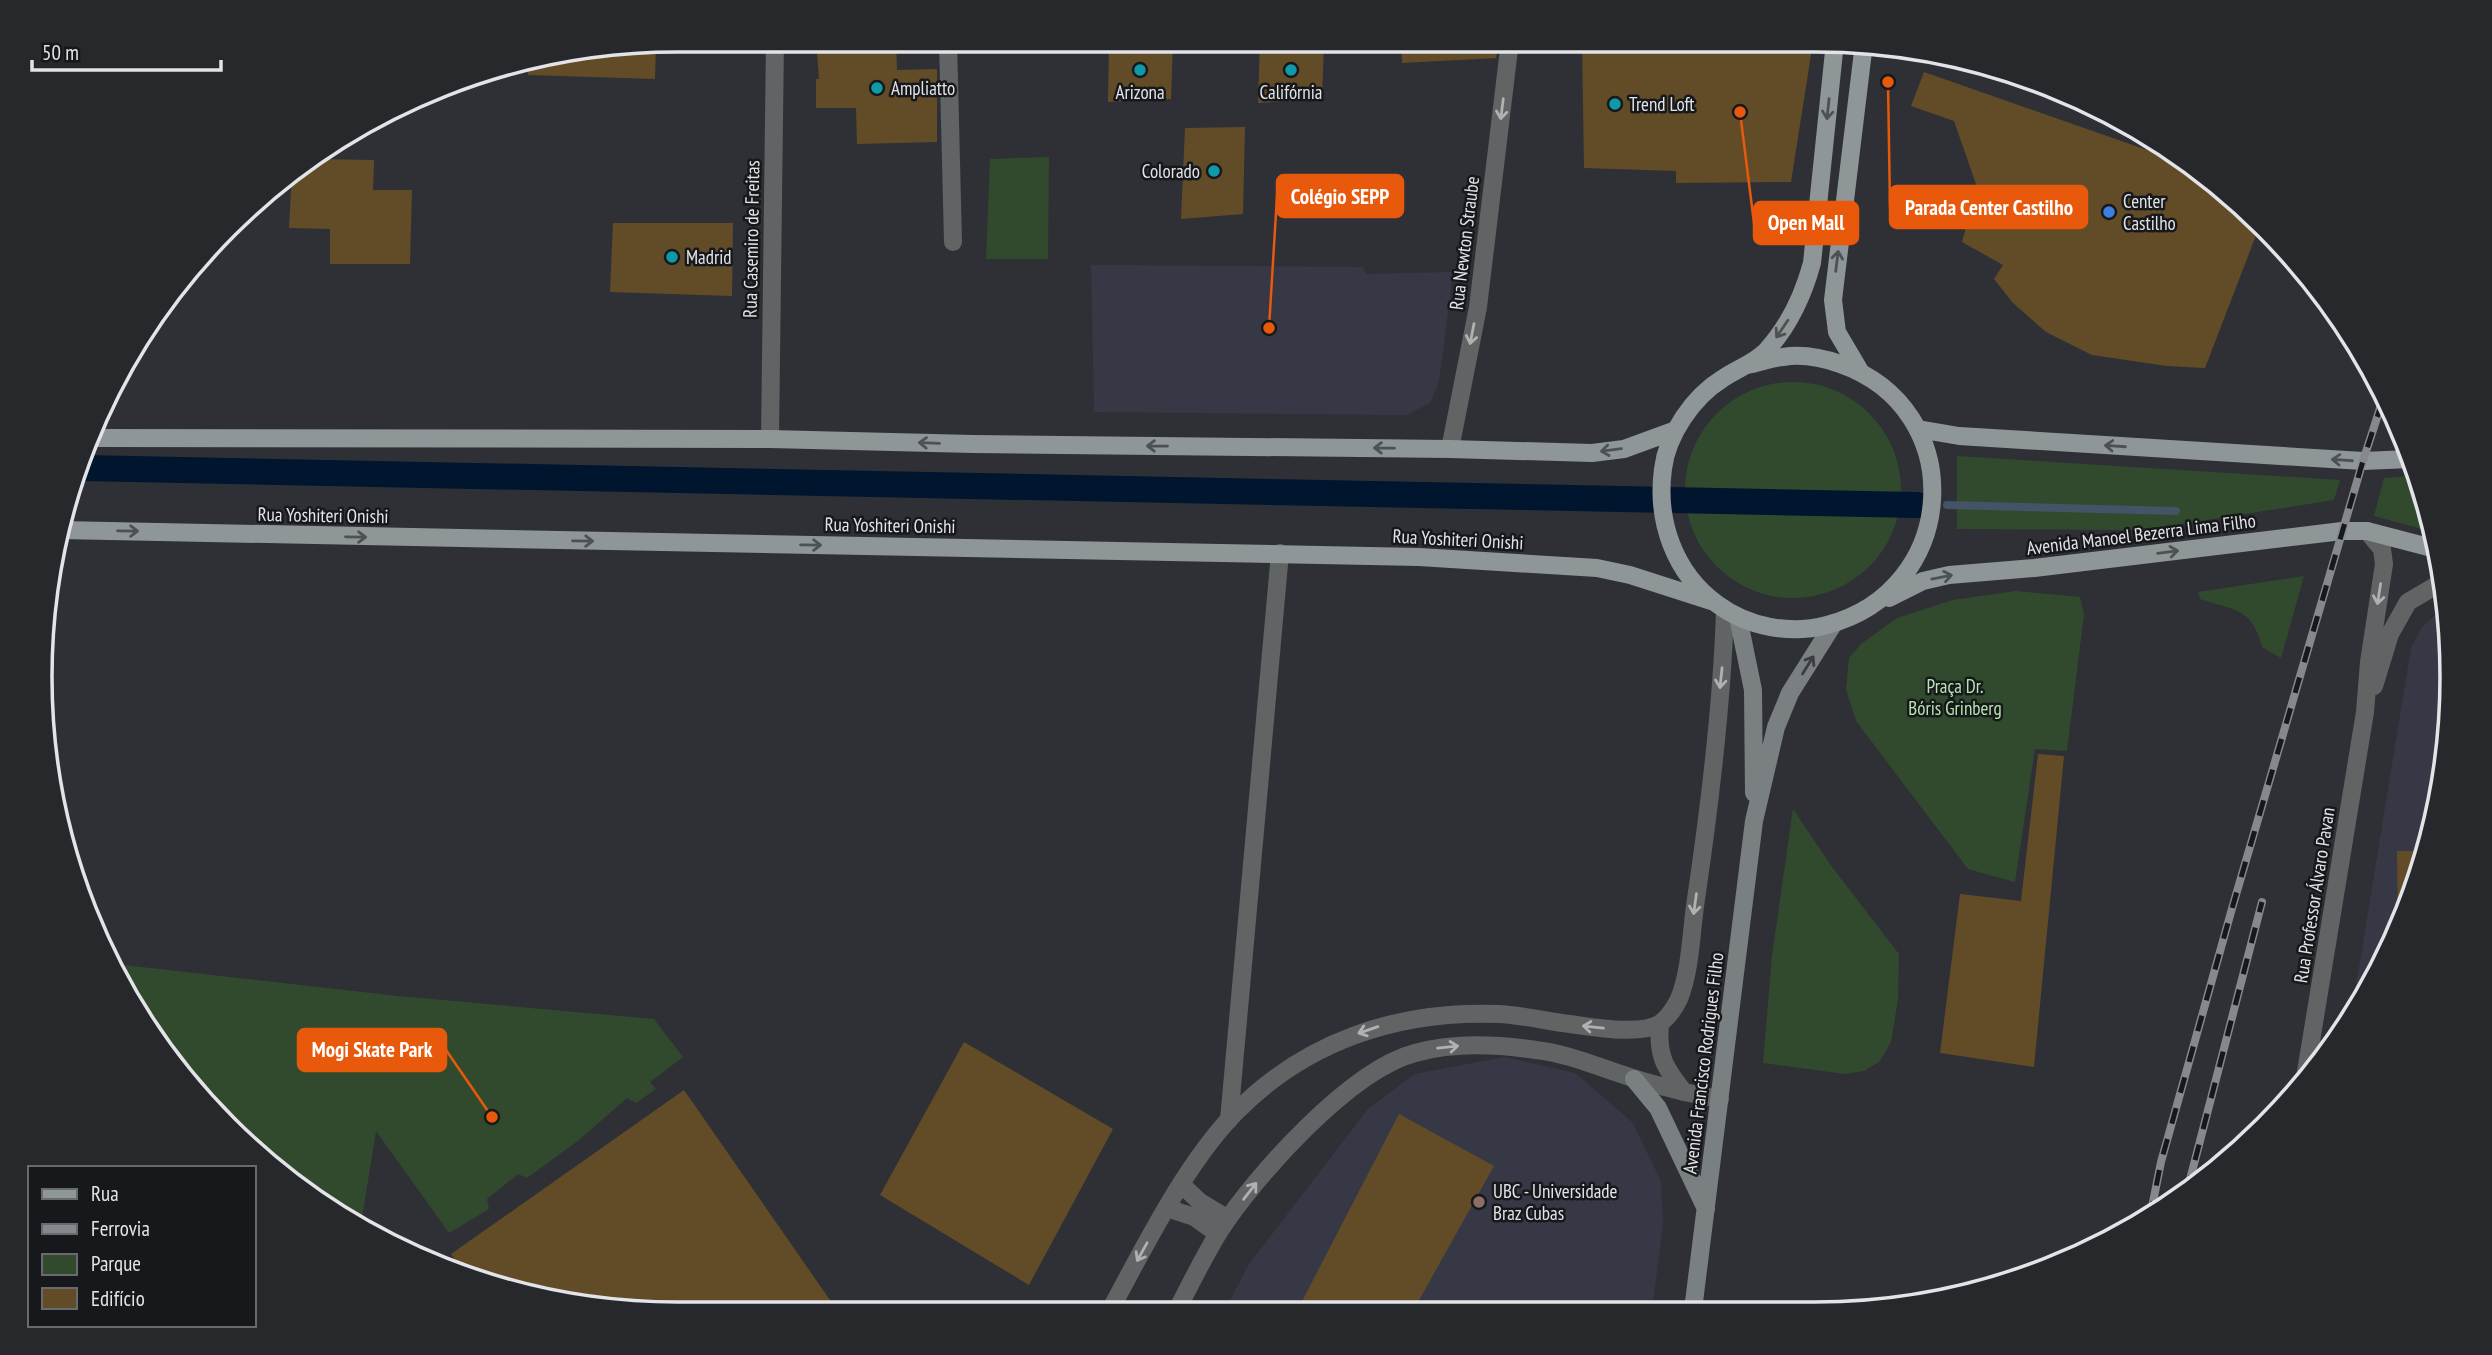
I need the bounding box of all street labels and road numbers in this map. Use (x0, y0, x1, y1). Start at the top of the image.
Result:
street label: Rua Casemiro de Freitas (738, 160, 764, 318)
street label: Rua Newton Straube (1444, 175, 1484, 311)
street label: Rua Yoshiteri Onishi (257, 502, 389, 528)
street label: Avenida Manoel Bezerra Lima Filho (2025, 508, 2257, 560)
street label: Rua Yoshiteri Onishi (824, 512, 956, 538)
street label: Rua Yoshiteri Onishi (1392, 524, 1524, 554)
street label: Rua Professor Álvaro Pavan (2288, 805, 2340, 985)
street label: Avenida Francisco Rodrigues Filho (1678, 951, 1728, 1175)

